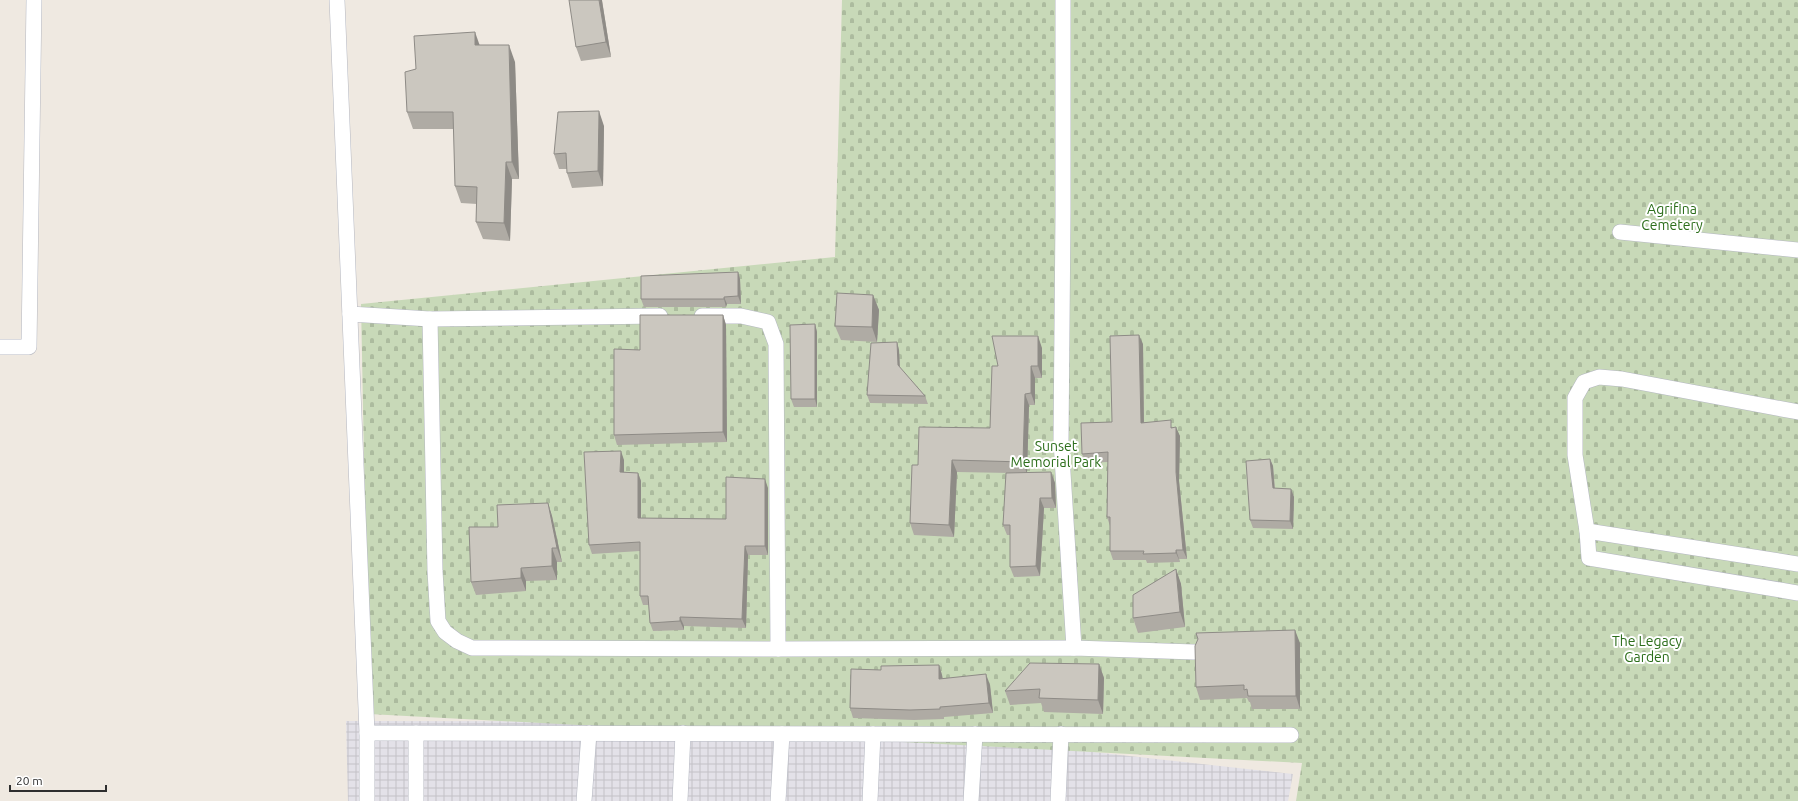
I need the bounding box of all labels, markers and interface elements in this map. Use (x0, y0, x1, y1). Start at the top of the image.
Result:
park label: Agrifina Cemetery (1641, 201, 1703, 233)
park label: Sunset Memorial Park (1011, 438, 1101, 470)
park label: The Legacy Garden (1612, 633, 1682, 665)
scale bar (10, 767, 106, 793)
text: 20 m (16, 774, 43, 787)

